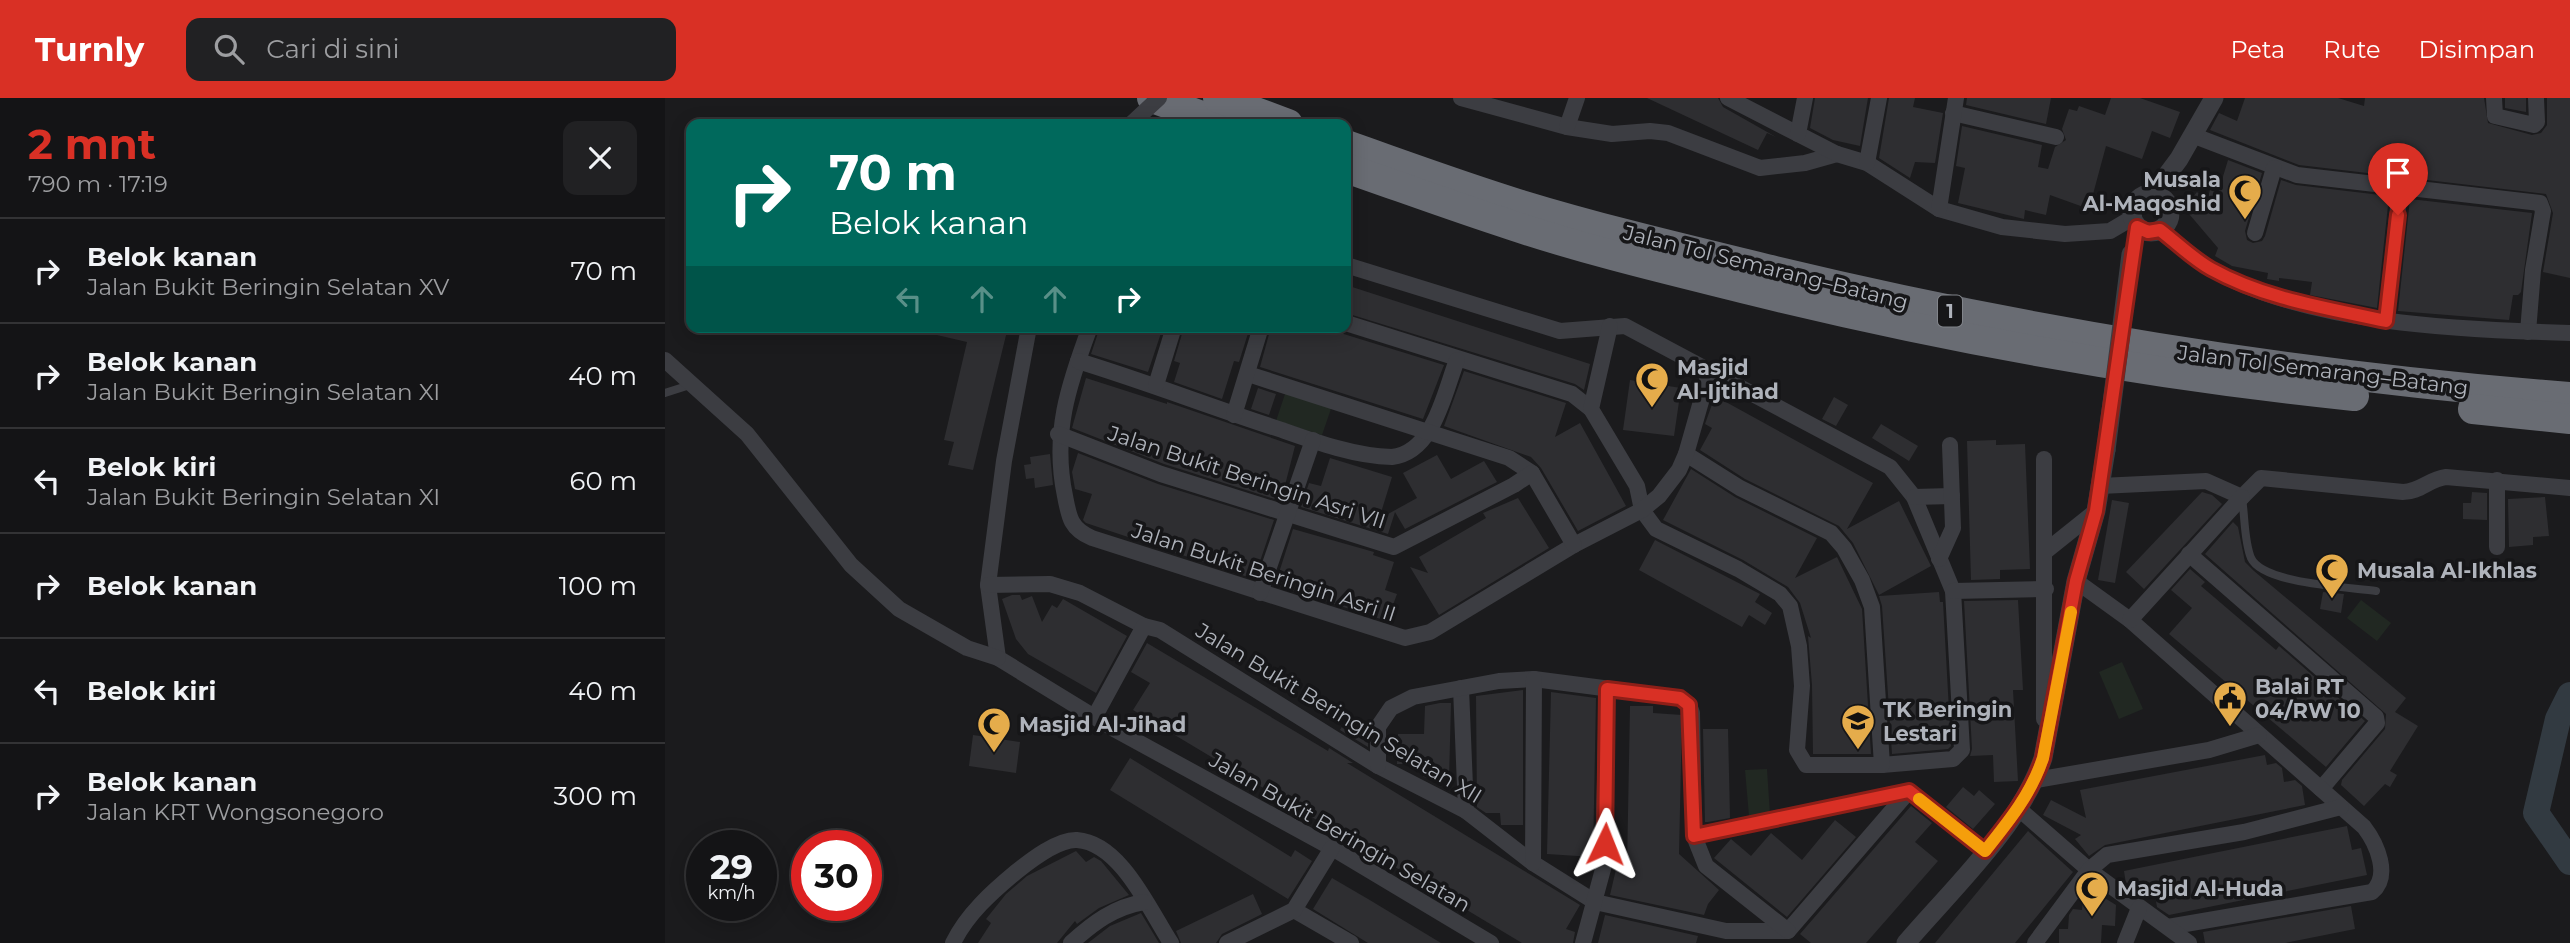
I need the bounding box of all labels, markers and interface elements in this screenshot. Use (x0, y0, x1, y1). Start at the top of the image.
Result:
search box (186, 18, 676, 81)
text: Turnly (35, 29, 144, 69)
icon: search (210, 30, 248, 68)
text: Cari di sini (266, 33, 400, 65)
text: Peta (2230, 35, 2285, 64)
text: Rute (2323, 35, 2381, 64)
text: Disimpan (2419, 35, 2535, 64)
text: 2 mnt (28, 118, 156, 170)
button: close (563, 121, 637, 195)
text: 70 m (829, 143, 957, 202)
pin (2368, 143, 2428, 215)
icon: right (714, 147, 805, 238)
icon: arrive (2379, 154, 2417, 192)
place label: Musala Al-Maqoshid (2082, 167, 2221, 216)
text: 790 m · 17:19 (28, 170, 168, 198)
mosque icon: Musala Al-Maqoshid (2226, 172, 2264, 221)
text: Belok kanan (829, 203, 1029, 242)
street label: Jalan Tol Semarang–Batang (1620, 219, 1911, 315)
text: Belok kanan (87, 241, 257, 273)
icon: right (28, 252, 66, 290)
text: 70 m (571, 255, 637, 287)
text: Jalan Bukit Beringin Selatan XV (87, 273, 449, 301)
icon: left (890, 280, 928, 318)
icon: ahead (963, 280, 1001, 318)
icon: ahead (1036, 280, 1074, 318)
icon: right (1109, 280, 1147, 318)
road number: 1 (1938, 295, 1962, 326)
street label: Jalan Tol Semarang–Batang (2175, 340, 2470, 400)
text: Belok kanan (87, 346, 257, 378)
place label: Masjid Al-Ijtihad (1676, 355, 1779, 404)
icon: right (28, 357, 66, 395)
text: 40 m (568, 360, 637, 392)
mosque icon: Masjid Al-Ijtihad (1633, 360, 1671, 409)
text: Jalan Bukit Beringin Selatan XI (87, 378, 440, 406)
street label: Jalan Bukit Beringin Asri VII (1104, 420, 1389, 534)
text: Belok kiri (87, 451, 216, 483)
icon: left (28, 462, 66, 500)
text: 60 m (570, 465, 637, 497)
text: Jalan Bukit Beringin Selatan XI (87, 483, 440, 511)
street label: Jalan Bukit Beringin Asri II (1128, 517, 1399, 627)
mosque icon: Musala Al-Ikhlas (2313, 551, 2351, 600)
place label: Musala Al-Ikhlas (2357, 558, 2537, 583)
icon: right (28, 567, 66, 605)
text: Belok kanan (87, 570, 257, 602)
text: 100 m (559, 570, 637, 602)
street label: Jalan Bukit Beringin Selatan XII (1191, 617, 1486, 808)
icon: left (28, 672, 66, 710)
place label: Balai RT 04/RW 10 (2255, 674, 2361, 723)
text: Belok kiri (87, 675, 216, 707)
text: 40 m (568, 675, 637, 707)
public building icon: Balai RT 04/RW 10 (2211, 679, 2249, 728)
place label: TK Beringin Lestari (1883, 697, 2012, 746)
school or university icon: TK Beringin Lestari (1839, 702, 1877, 751)
mosque icon: Masjid Al-Jihad (975, 705, 1013, 754)
place label: Masjid Al-Jihad (1019, 712, 1186, 737)
street label: Jalan Bukit Beringin Selatan (1204, 746, 1475, 917)
text: Belok kanan (87, 766, 257, 798)
icon: right (28, 777, 66, 815)
text: 300 m (554, 780, 637, 812)
text: Jalan KRT Wongsonegoro (87, 798, 384, 826)
position arrow (1568, 807, 1642, 881)
speed limit sign: 30 (791, 830, 882, 921)
text: 29 (710, 845, 753, 888)
mosque icon: Masjid Al-Huda (2073, 869, 2111, 918)
place label: Masjid Al-Huda (2117, 876, 2284, 901)
text: km/h (707, 882, 756, 904)

